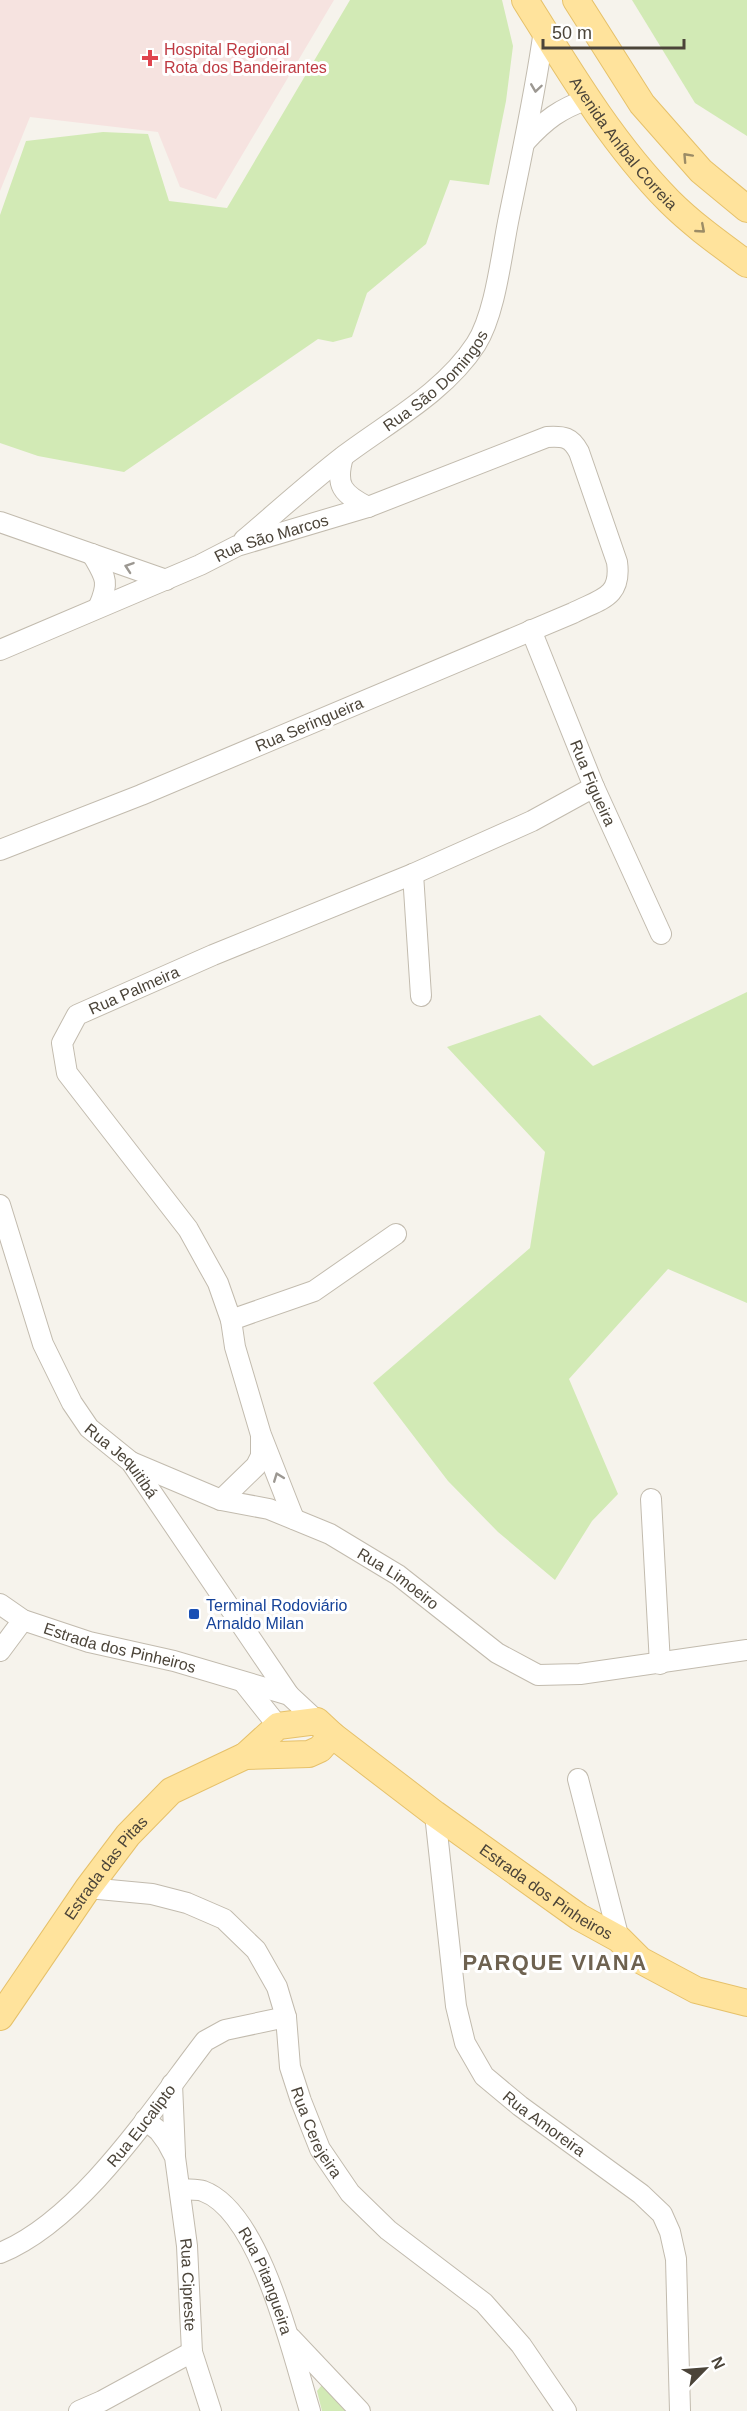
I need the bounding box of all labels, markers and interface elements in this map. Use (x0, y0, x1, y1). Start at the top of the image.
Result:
scale bar (543, 12, 684, 50)
text: 50 m (552, 23, 592, 43)
place label: Hospital Regional Rota dos Bandeirantes (164, 41, 327, 76)
marker: Hospital Regional Rota dos Bandeirantes (141, 49, 159, 67)
street label: Avenida Aníbal Correia (566, 74, 680, 213)
one-way arrow (531, 83, 543, 92)
one-way arrow (683, 153, 694, 163)
one-way arrow (694, 222, 704, 233)
street label: Rua São Domingos (380, 328, 491, 434)
street label: Rua São Marcos (212, 511, 330, 565)
one-way arrow (124, 561, 135, 574)
street label: Rua Seringueira (253, 694, 366, 755)
street label: Rua Figueira (567, 738, 619, 829)
street label: Rua Palmeira (86, 963, 182, 1018)
street label: Rua Jequitibá (81, 1420, 161, 1501)
one-way arrow (272, 1472, 285, 1483)
street label: Rua Limoeiro (354, 1545, 442, 1613)
place label: Terminal Rodoviário Arnaldo Milan (206, 1597, 347, 1632)
marker: Terminal Rodoviário Arnaldo Milan (187, 1607, 201, 1621)
street label: Estrada dos Pinheiros (42, 1620, 198, 1676)
street label: Estrada das Pitas (61, 1813, 151, 1923)
street label: Estrada dos Pinheiros (477, 1841, 615, 1943)
district label: PARQUE VIANA (462, 1950, 648, 1975)
street label: Rua Eucalipto (104, 2081, 179, 2170)
street label: Rua Cerejeira (288, 2085, 345, 2181)
street label: Rua Amoreira (500, 2088, 588, 2160)
street label: Rua Pitangueira (235, 2224, 295, 2337)
street label: Rua Cipreste (177, 2237, 199, 2332)
north arrow (675, 2339, 735, 2399)
text: N (708, 2354, 728, 2372)

